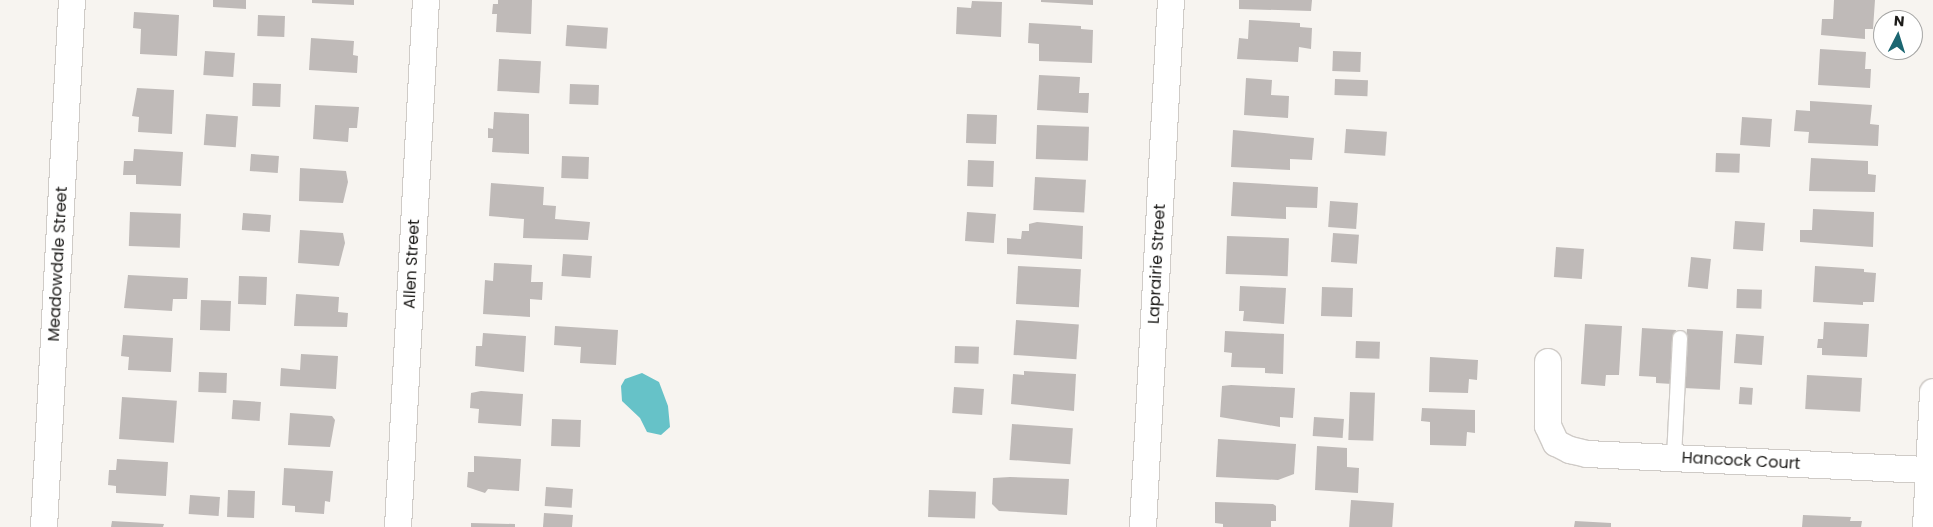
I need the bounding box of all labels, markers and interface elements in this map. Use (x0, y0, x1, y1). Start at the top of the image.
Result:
north arrow (1873, 10, 1923, 60)
text: N (1893, 11, 1905, 31)
street label: Meadowdale Street (44, 186, 72, 342)
street label: Laprairie Street (1144, 203, 1170, 325)
street label: Allen Street (400, 219, 424, 309)
street label: Hancock Court (1681, 448, 1801, 474)

